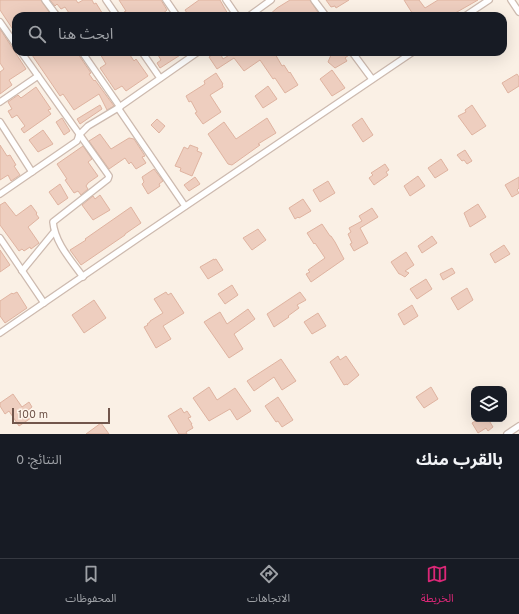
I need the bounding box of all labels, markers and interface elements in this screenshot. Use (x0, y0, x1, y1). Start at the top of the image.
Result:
search box (12, 12, 507, 56)
icon: search (26, 23, 48, 45)
text: ابحث هنا (58, 26, 113, 45)
map controls (471, 386, 507, 422)
button: layers (471, 386, 507, 422)
scale bar (12, 406, 110, 425)
text: 100 m (18, 408, 48, 422)
text: بالقرب منك (416, 450, 503, 472)
text: النتائج: 0 (16, 453, 62, 469)
tab: المحفوظات (65, 563, 116, 610)
tab: الاتجاهات (247, 563, 290, 610)
tab: الخريطة (421, 563, 454, 610)

